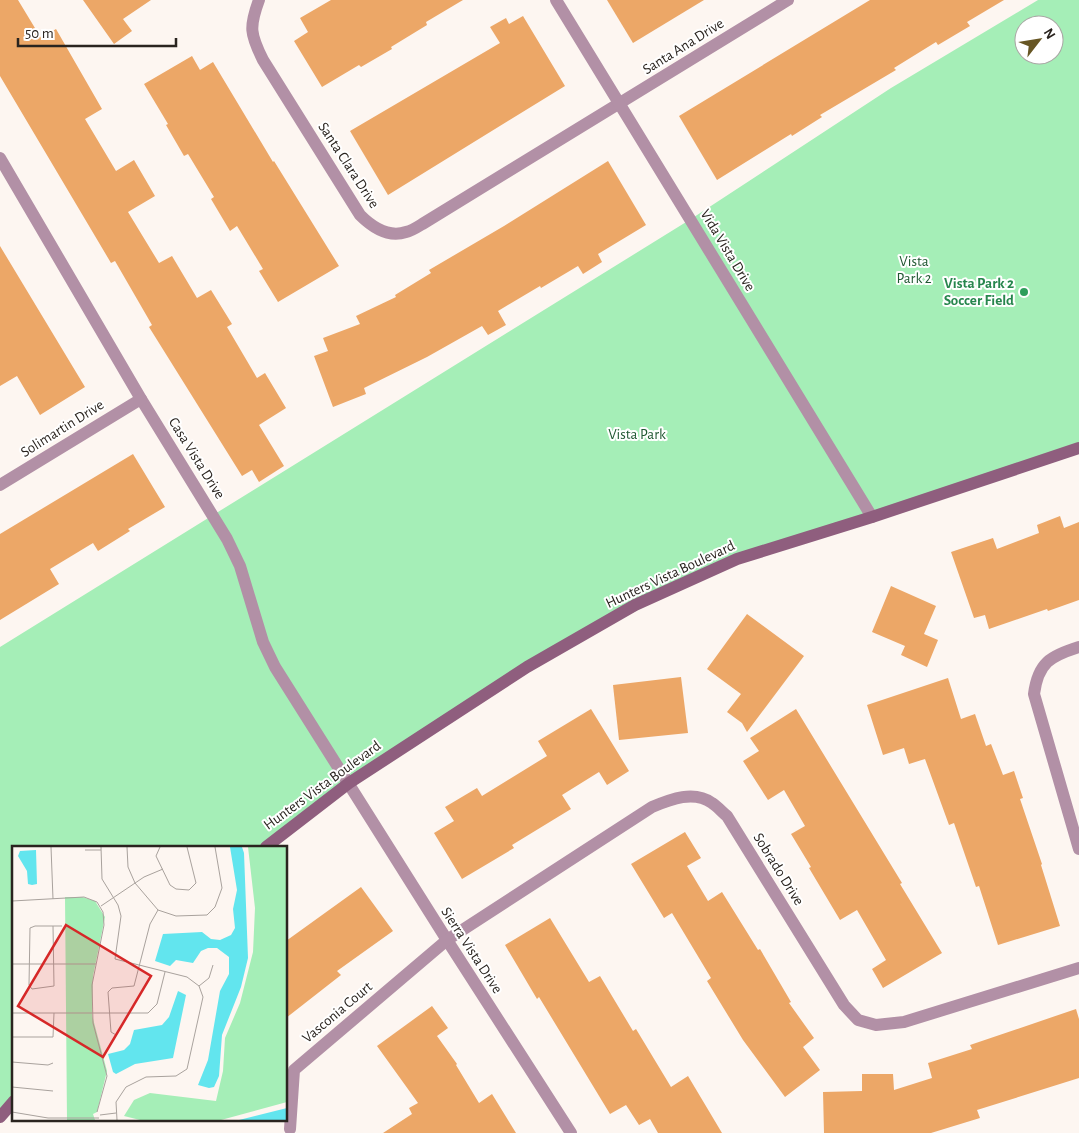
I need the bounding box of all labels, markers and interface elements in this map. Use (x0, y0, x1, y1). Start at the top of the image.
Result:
scale bar (18, 15, 175, 47)
north arrow (1014, 15, 1064, 65)
street label: Santa Ana Drive (640, 16, 726, 77)
text: 50 m (25, 26, 54, 41)
text: N (1041, 26, 1058, 42)
street label: Santa Clara Drive (315, 120, 382, 211)
street label: Vida Vista Drive (697, 207, 758, 294)
park label: Vista Park 2 (896, 254, 932, 286)
place label: Vista Park 2 Soccer Field (944, 276, 1014, 308)
marker: Vista Park 2 Soccer Field (1018, 286, 1030, 298)
street label: Solimartin Drive (18, 397, 107, 460)
street label: Casa Vista Drive (166, 415, 228, 502)
park label: Vista Park (608, 427, 666, 442)
street label: Hunters Vista Boulevard (603, 538, 737, 611)
street label: Hunters Vista Boulevard (261, 738, 384, 833)
street label: Sobrado Drive (750, 830, 807, 908)
inset map (12, 846, 288, 1120)
street label: Sierra Vista Drive (438, 904, 505, 996)
street label: Vasconia Court (300, 979, 375, 1046)

